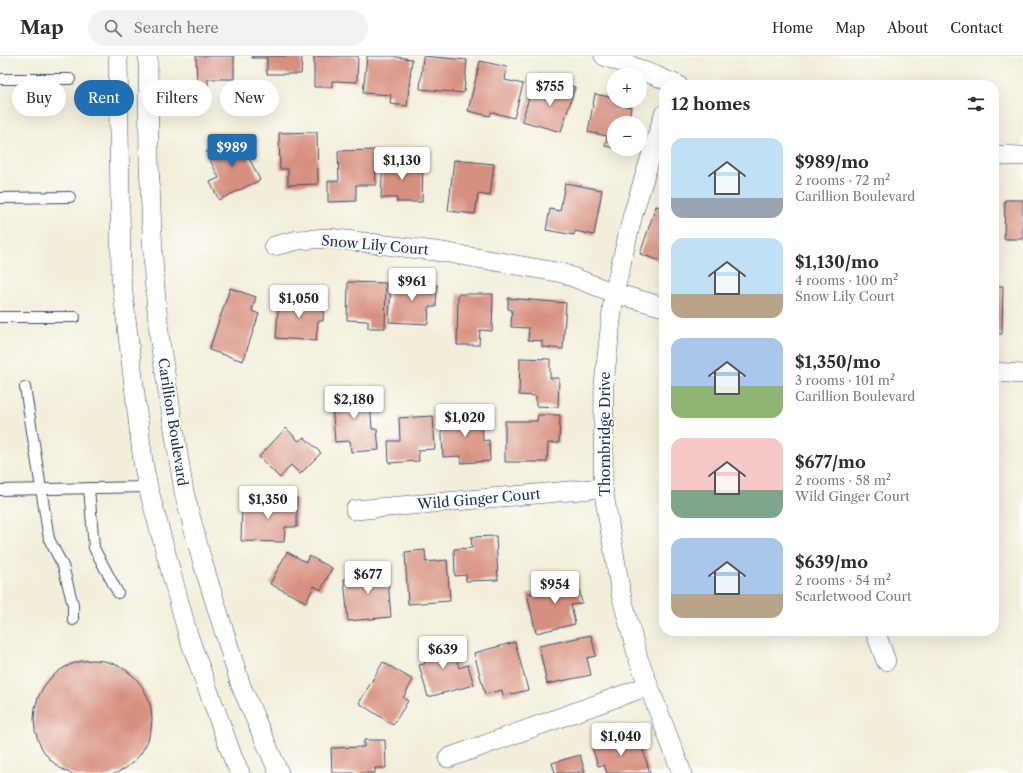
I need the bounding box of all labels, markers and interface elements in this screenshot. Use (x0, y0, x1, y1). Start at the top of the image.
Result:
search box (88, 10, 368, 46)
text: Map (20, 16, 64, 39)
icon: search (102, 17, 124, 39)
text: Search here (134, 18, 219, 37)
text: Home (772, 19, 813, 37)
text: Map (835, 19, 865, 37)
text: About (887, 19, 928, 37)
text: Contact (950, 19, 1003, 37)
map controls (607, 68, 647, 156)
button: + (607, 68, 647, 108)
pin: $755 (526, 73, 574, 107)
text: $755 (536, 78, 564, 94)
chip: Buy (12, 80, 66, 116)
chip: Rent (74, 80, 134, 116)
chip: Filters (142, 80, 212, 116)
chip: New (220, 80, 279, 116)
icon: filters (965, 93, 987, 115)
text: 12 homes (671, 94, 750, 114)
button: − (607, 116, 647, 156)
pin: $989 (208, 134, 256, 168)
text: $989 (217, 139, 247, 155)
pin: $1,130 (369, 147, 435, 181)
text: $1,130 (383, 152, 421, 168)
text: $989/mo (795, 152, 869, 172)
icon: home (703, 154, 751, 202)
text: 2 rooms · 72 m² (795, 172, 890, 188)
text: Carillion Boulevard (795, 188, 915, 204)
street label: Snow Lily Court (321, 231, 429, 259)
text: $1,130/mo (795, 252, 879, 272)
icon: home (703, 254, 751, 302)
pin: $961 (388, 268, 436, 302)
text: 4 rooms · 100 m² (795, 272, 898, 288)
text: $961 (398, 273, 426, 289)
pin: $1,050 (266, 285, 332, 319)
text: Snow Lily Court (795, 288, 895, 304)
text: $1,050 (279, 290, 319, 306)
text: $1,350/mo (795, 352, 880, 372)
icon: home (703, 354, 751, 402)
street label: Carillion Boulevard (154, 357, 192, 488)
street label: Thornbridge Drive (596, 371, 614, 496)
text: 3 rooms · 101 m² (795, 372, 895, 388)
pin: $2,180 (321, 386, 387, 420)
text: Carillion Boulevard (795, 388, 915, 404)
text: $2,180 (334, 391, 374, 407)
pin: $1,020 (432, 404, 498, 438)
text: $1,020 (445, 409, 485, 425)
text: $677/mo (795, 452, 866, 472)
icon: home (703, 454, 751, 502)
text: 2 rooms · 58 m² (795, 472, 891, 488)
street label: Wild Ginger Court (416, 485, 541, 513)
pin: $1,350 (235, 486, 301, 520)
text: Wild Ginger Court (795, 488, 910, 504)
text: $1,350 (248, 491, 288, 507)
text: $639/mo (795, 552, 868, 572)
icon: home (703, 554, 751, 602)
pin: $677 (344, 561, 392, 595)
text: $677 (354, 566, 382, 582)
pin: $954 (531, 571, 579, 605)
text: 2 rooms · 54 m² (795, 572, 891, 588)
text: $954 (540, 576, 570, 592)
text: Scarletwood Court (795, 588, 912, 604)
pin: $639 (419, 636, 467, 670)
text: $639 (428, 641, 458, 657)
pin: $1,040 (588, 723, 654, 757)
text: $1,040 (601, 728, 641, 744)

